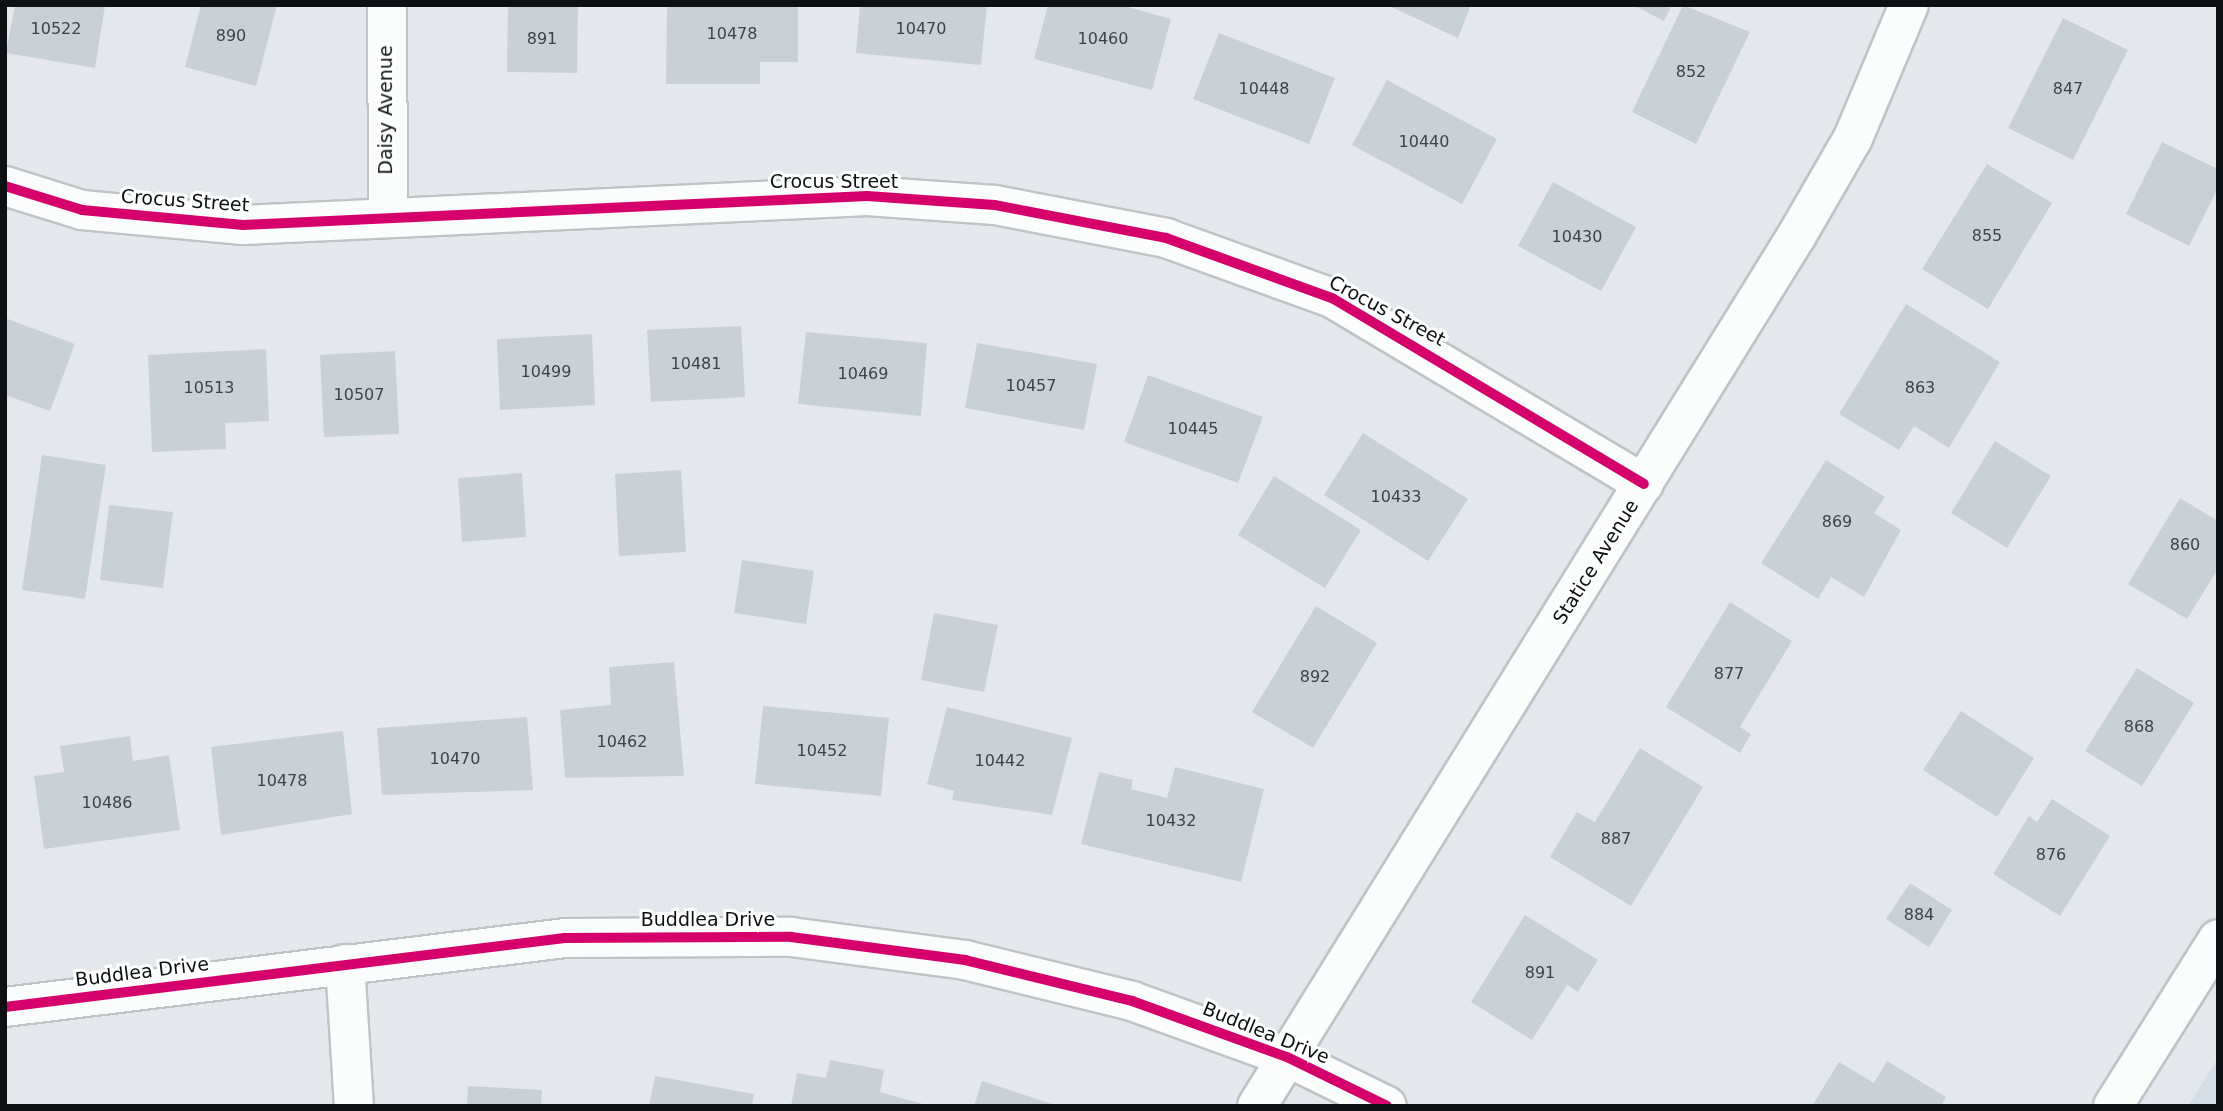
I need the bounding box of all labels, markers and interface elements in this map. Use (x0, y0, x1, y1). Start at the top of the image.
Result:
house number: 10522 (31, 19, 81, 39)
house number: 10470 (896, 19, 946, 39)
house number: 10478 (707, 24, 757, 44)
house number: 890 (216, 26, 246, 46)
house number: 891 (527, 29, 557, 49)
house number: 10460 (1078, 29, 1128, 49)
street label: Daisy Avenue (375, 45, 397, 175)
house number: 852 (1676, 62, 1706, 82)
house number: 10448 (1239, 79, 1289, 99)
house number: 847 (2053, 79, 2083, 99)
house number: 10440 (1399, 132, 1449, 152)
street label: Crocus Street (770, 171, 898, 193)
street label: Crocus Street (120, 185, 250, 217)
house number: 855 (1972, 226, 2002, 246)
house number: 10430 (1552, 227, 1602, 247)
street label: Crocus Street (1325, 271, 1449, 351)
house number: 10481 (671, 354, 721, 374)
house number: 10499 (521, 362, 571, 382)
house number: 10469 (838, 364, 888, 384)
house number: 10457 (1006, 376, 1056, 396)
house number: 10513 (184, 378, 234, 398)
house number: 863 (1905, 378, 1935, 398)
house number: 10507 (334, 385, 384, 405)
house number: 10445 (1168, 419, 1218, 439)
house number: 10433 (1371, 487, 1421, 507)
street label: Statice Avenue (1549, 495, 1643, 629)
house number: 869 (1822, 512, 1852, 532)
house number: 860 (2170, 535, 2200, 555)
house number: 877 (1714, 664, 1744, 684)
house number: 892 (1300, 667, 1330, 687)
house number: 868 (2124, 717, 2154, 737)
house number: 10462 (597, 732, 647, 752)
house number: 10452 (797, 741, 847, 761)
house number: 10470 (430, 749, 480, 769)
house number: 10442 (975, 751, 1025, 771)
house number: 10478 (257, 771, 307, 791)
house number: 10486 (82, 793, 132, 813)
house number: 10432 (1146, 811, 1196, 831)
house number: 887 (1601, 829, 1631, 849)
house number: 876 (2036, 845, 2066, 865)
house number: 884 (1904, 905, 1934, 925)
street label: Buddlea Drive (641, 909, 775, 931)
street label: Buddlea Drive (74, 952, 210, 992)
house number: 891 (1525, 963, 1555, 983)
street label: Buddlea Drive (1199, 997, 1333, 1069)

